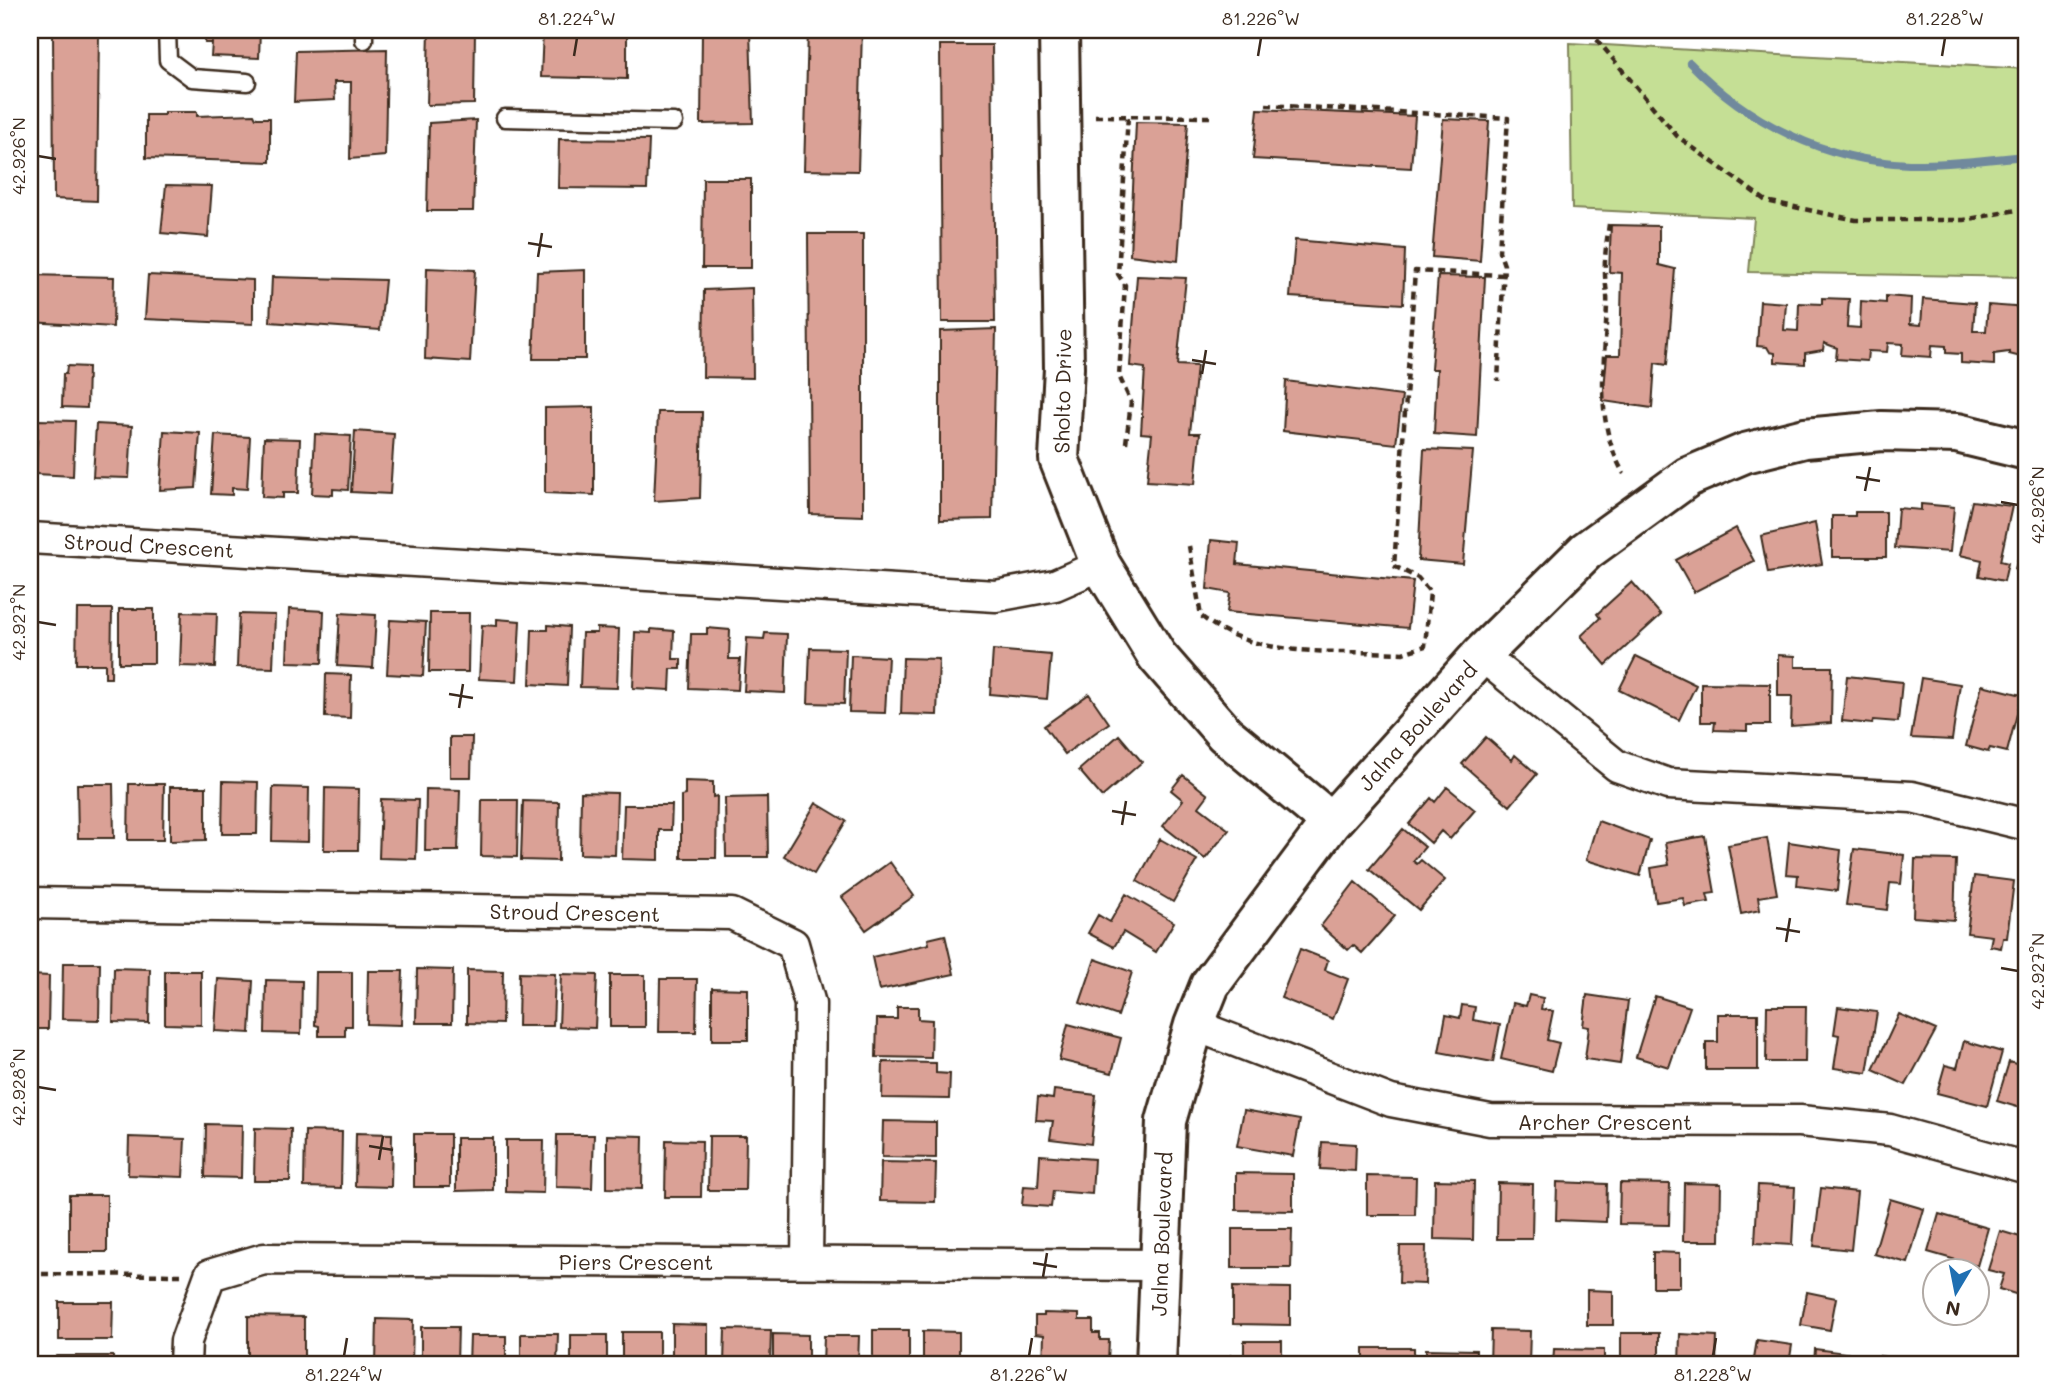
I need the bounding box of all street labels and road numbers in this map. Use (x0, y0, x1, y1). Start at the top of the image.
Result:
street label: Sholto Drive (1047, 328, 1077, 454)
street label: Stroud Crescent (63, 527, 235, 563)
street label: Jalna Boulevard (1352, 656, 1482, 796)
street label: Stroud Crescent (490, 897, 660, 927)
street label: Archer Crescent (1518, 1108, 1692, 1135)
street label: Jalna Boulevard (1145, 1151, 1177, 1317)
street label: Piers Crescent (559, 1248, 713, 1275)

